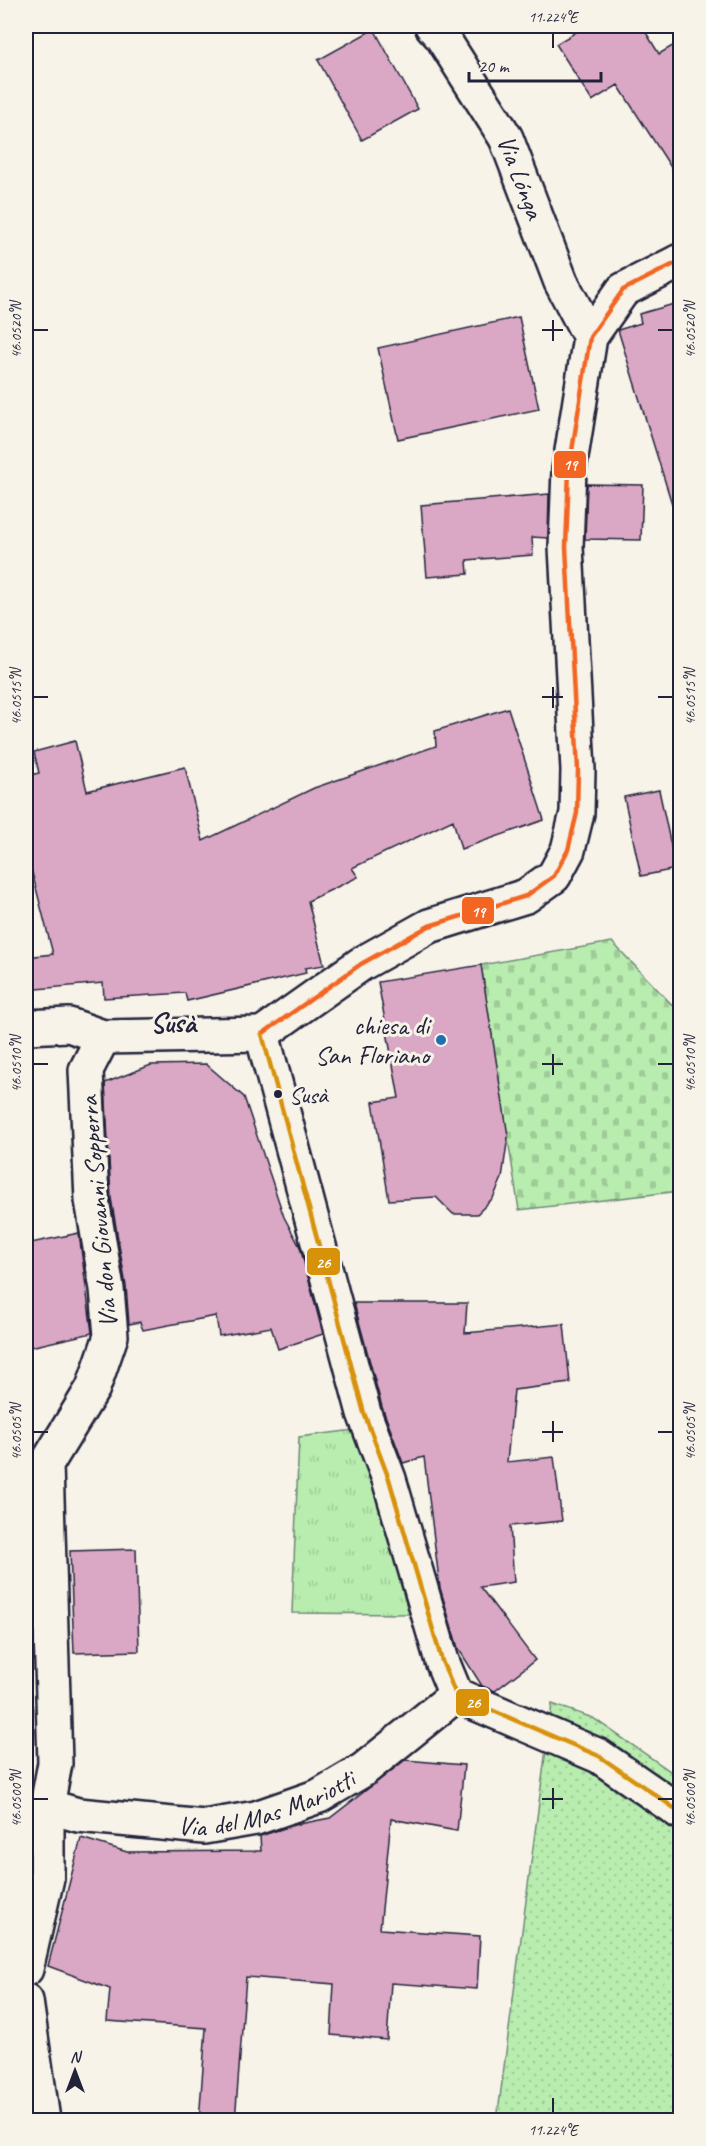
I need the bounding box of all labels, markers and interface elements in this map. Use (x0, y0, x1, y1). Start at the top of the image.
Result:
text: 11.224°E (529, 8, 580, 27)
scale bar (469, 45, 601, 83)
text: 20 m (478, 55, 511, 77)
street label: Via Lónga (489, 131, 552, 225)
text: 46.0520°N (7, 299, 26, 358)
text: 46.0520°N (681, 299, 700, 358)
line badge: 19 (553, 450, 587, 479)
text: 19 (563, 455, 579, 475)
text: 46.0515°N (7, 666, 26, 725)
text: 46.0515°N (681, 666, 700, 725)
line badge: 19 (461, 896, 495, 925)
text: 19 (471, 902, 487, 922)
district label: Susà (150, 1005, 199, 1040)
place label: chiesa di San Floriano (315, 1009, 432, 1072)
text: 46.0510°N (7, 1033, 26, 1092)
marker: chiesa di San Floriano (434, 1033, 448, 1047)
text: 46.0510°N (681, 1033, 700, 1092)
place label: Susà (289, 1080, 329, 1110)
marker: Susà (272, 1088, 284, 1100)
street label: Via don Giovanni Sopperra (72, 1093, 125, 1329)
line badge: 26 (306, 1247, 341, 1276)
text: 26 (316, 1253, 332, 1273)
text: 46.0505°N (7, 1401, 26, 1460)
text: 46.0505°N (681, 1401, 700, 1460)
line badge: 26 (455, 1688, 490, 1717)
text: 26 (466, 1693, 482, 1713)
street label: Via del Mas Mariotti (177, 1761, 363, 1844)
text: 46.0500°N (7, 1768, 26, 1827)
text: 46.0500°N (681, 1768, 700, 1827)
north arrow (45, 2041, 105, 2101)
text: N (70, 2047, 83, 2067)
text: 11.224°E (529, 2121, 580, 2140)

